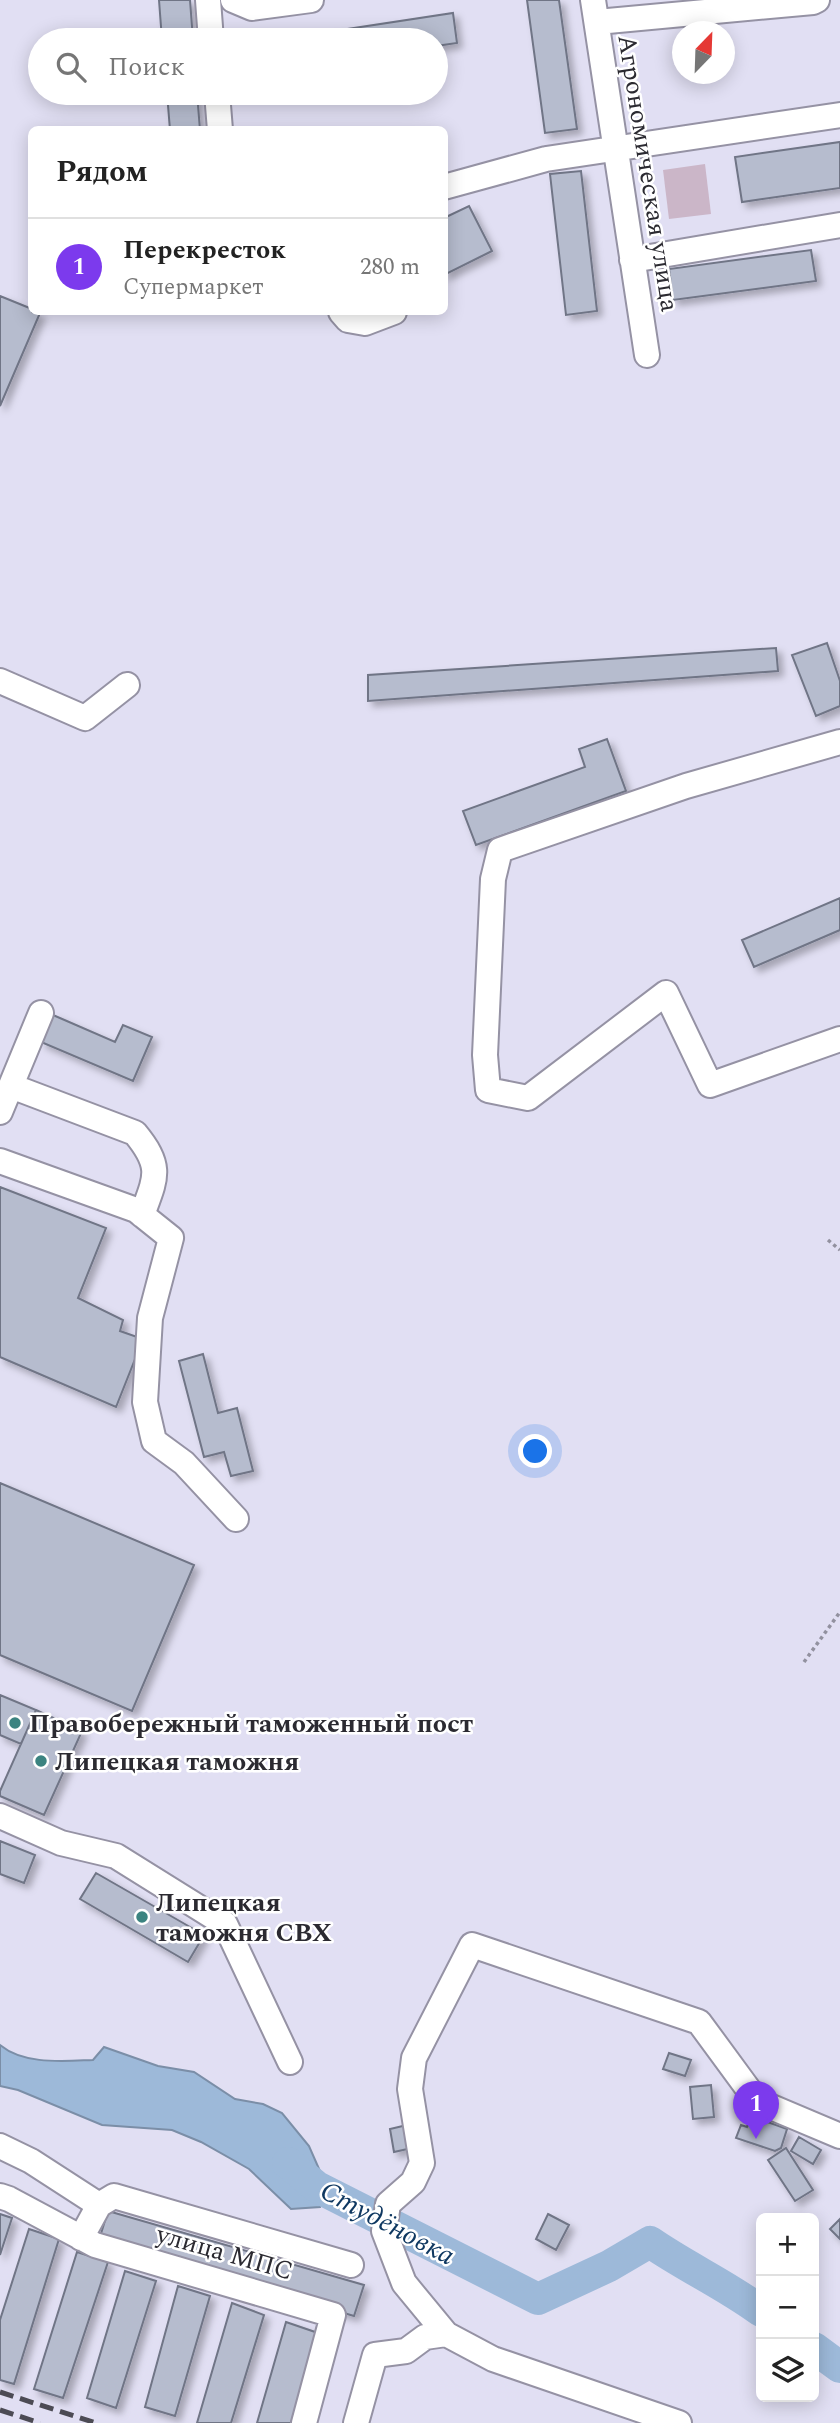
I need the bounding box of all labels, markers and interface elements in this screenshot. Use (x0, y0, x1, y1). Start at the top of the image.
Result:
north arrow (672, 21, 735, 84)
search box (28, 28, 448, 105)
street label: Агрономическая улица (606, 32, 690, 315)
text: Поиск (108, 47, 185, 87)
icon: search (52, 48, 90, 86)
text: Рядом (56, 149, 148, 195)
text: Перекресток (123, 230, 286, 270)
text: 1 (73, 250, 85, 285)
text: 280 m (360, 250, 420, 285)
text: Супермаркет (123, 270, 264, 305)
your location (518, 1434, 552, 1468)
place label: Правобережный таможенный пост (29, 1704, 473, 1744)
marker: Правобережный таможенный пост (7, 1715, 23, 1731)
place label: Липецкая таможня (55, 1742, 299, 1782)
marker: Липецкая таможня (33, 1753, 49, 1769)
place label: Липецкая таможня СВХ (156, 1883, 332, 1953)
marker: Липецкая таможня СВХ (134, 1909, 150, 1925)
pin: 1 (733, 2081, 779, 2139)
water label: Студёновка (312, 2170, 463, 2277)
map controls (756, 2213, 819, 2402)
button: + (756, 2213, 819, 2276)
street label: улица МПС (151, 2214, 298, 2292)
button: − (756, 2276, 819, 2339)
button: layers (756, 2339, 819, 2402)

